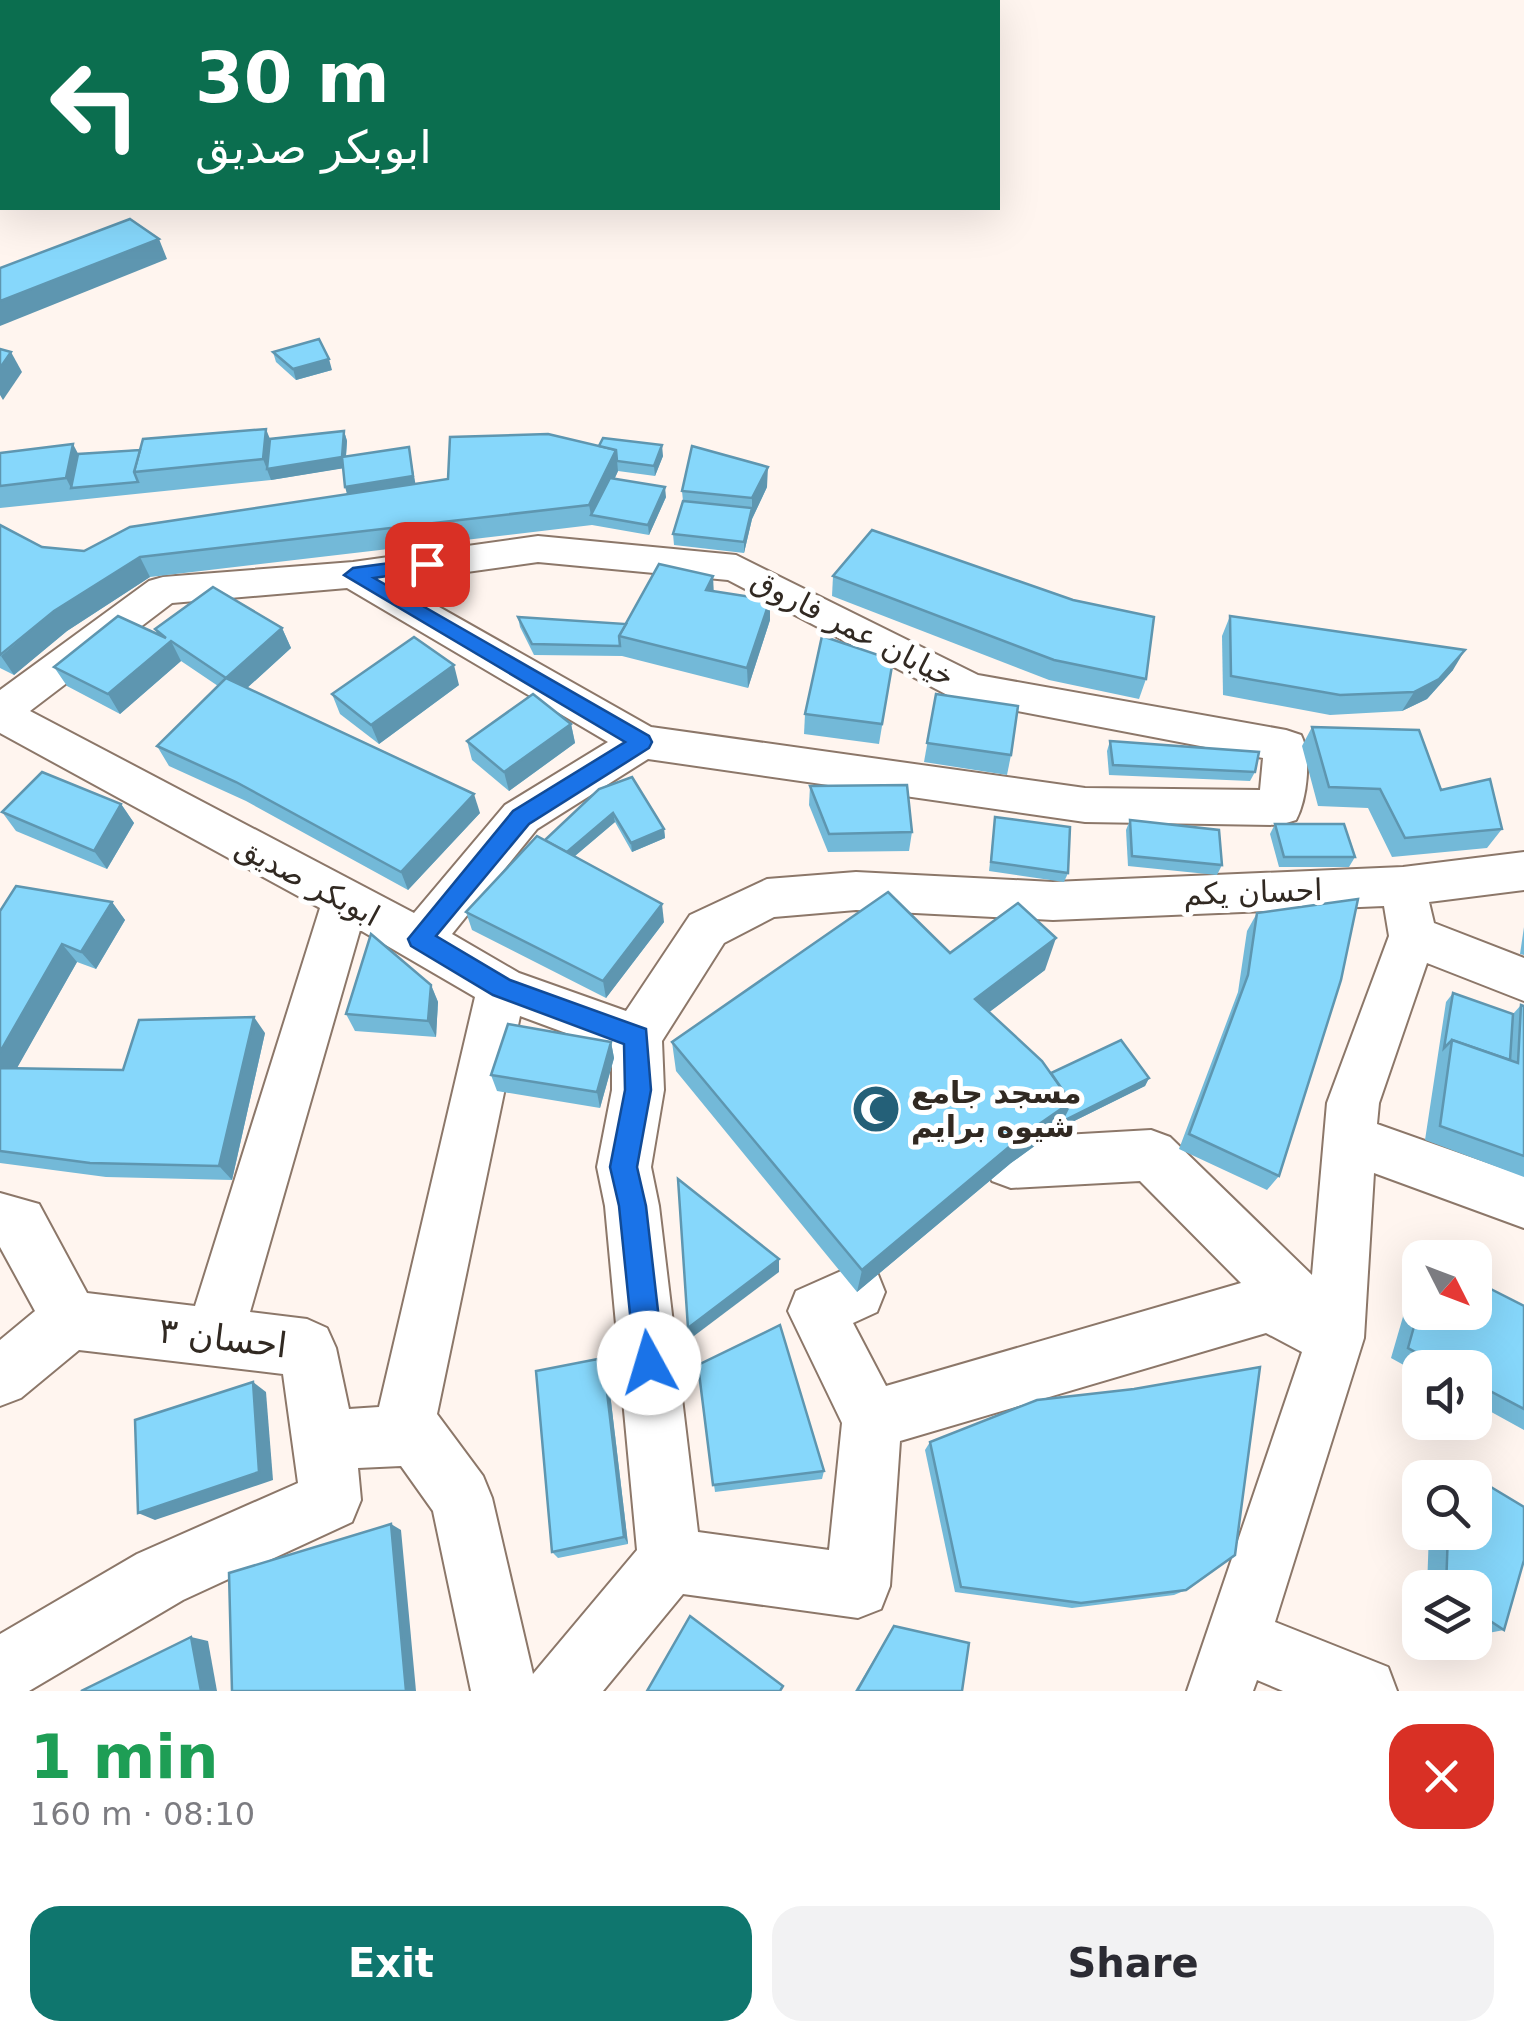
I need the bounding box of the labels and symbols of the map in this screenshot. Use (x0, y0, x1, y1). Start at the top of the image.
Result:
pin (385, 522, 470, 607)
street label: خیابان عمر فاروق (745, 562, 960, 695)
street label: ابوبکر صدیق (230, 829, 386, 933)
street label: احسان یکم (1183, 872, 1323, 913)
place label: مسجد جامع شیوه برایم (911, 1075, 1081, 1145)
mosque icon: مسجد جامع شیوه برایم (850, 1083, 902, 1135)
north arrow (1402, 1240, 1492, 1330)
street label: احسان ۳ (157, 1310, 289, 1366)
position arrow (597, 1311, 701, 1415)

